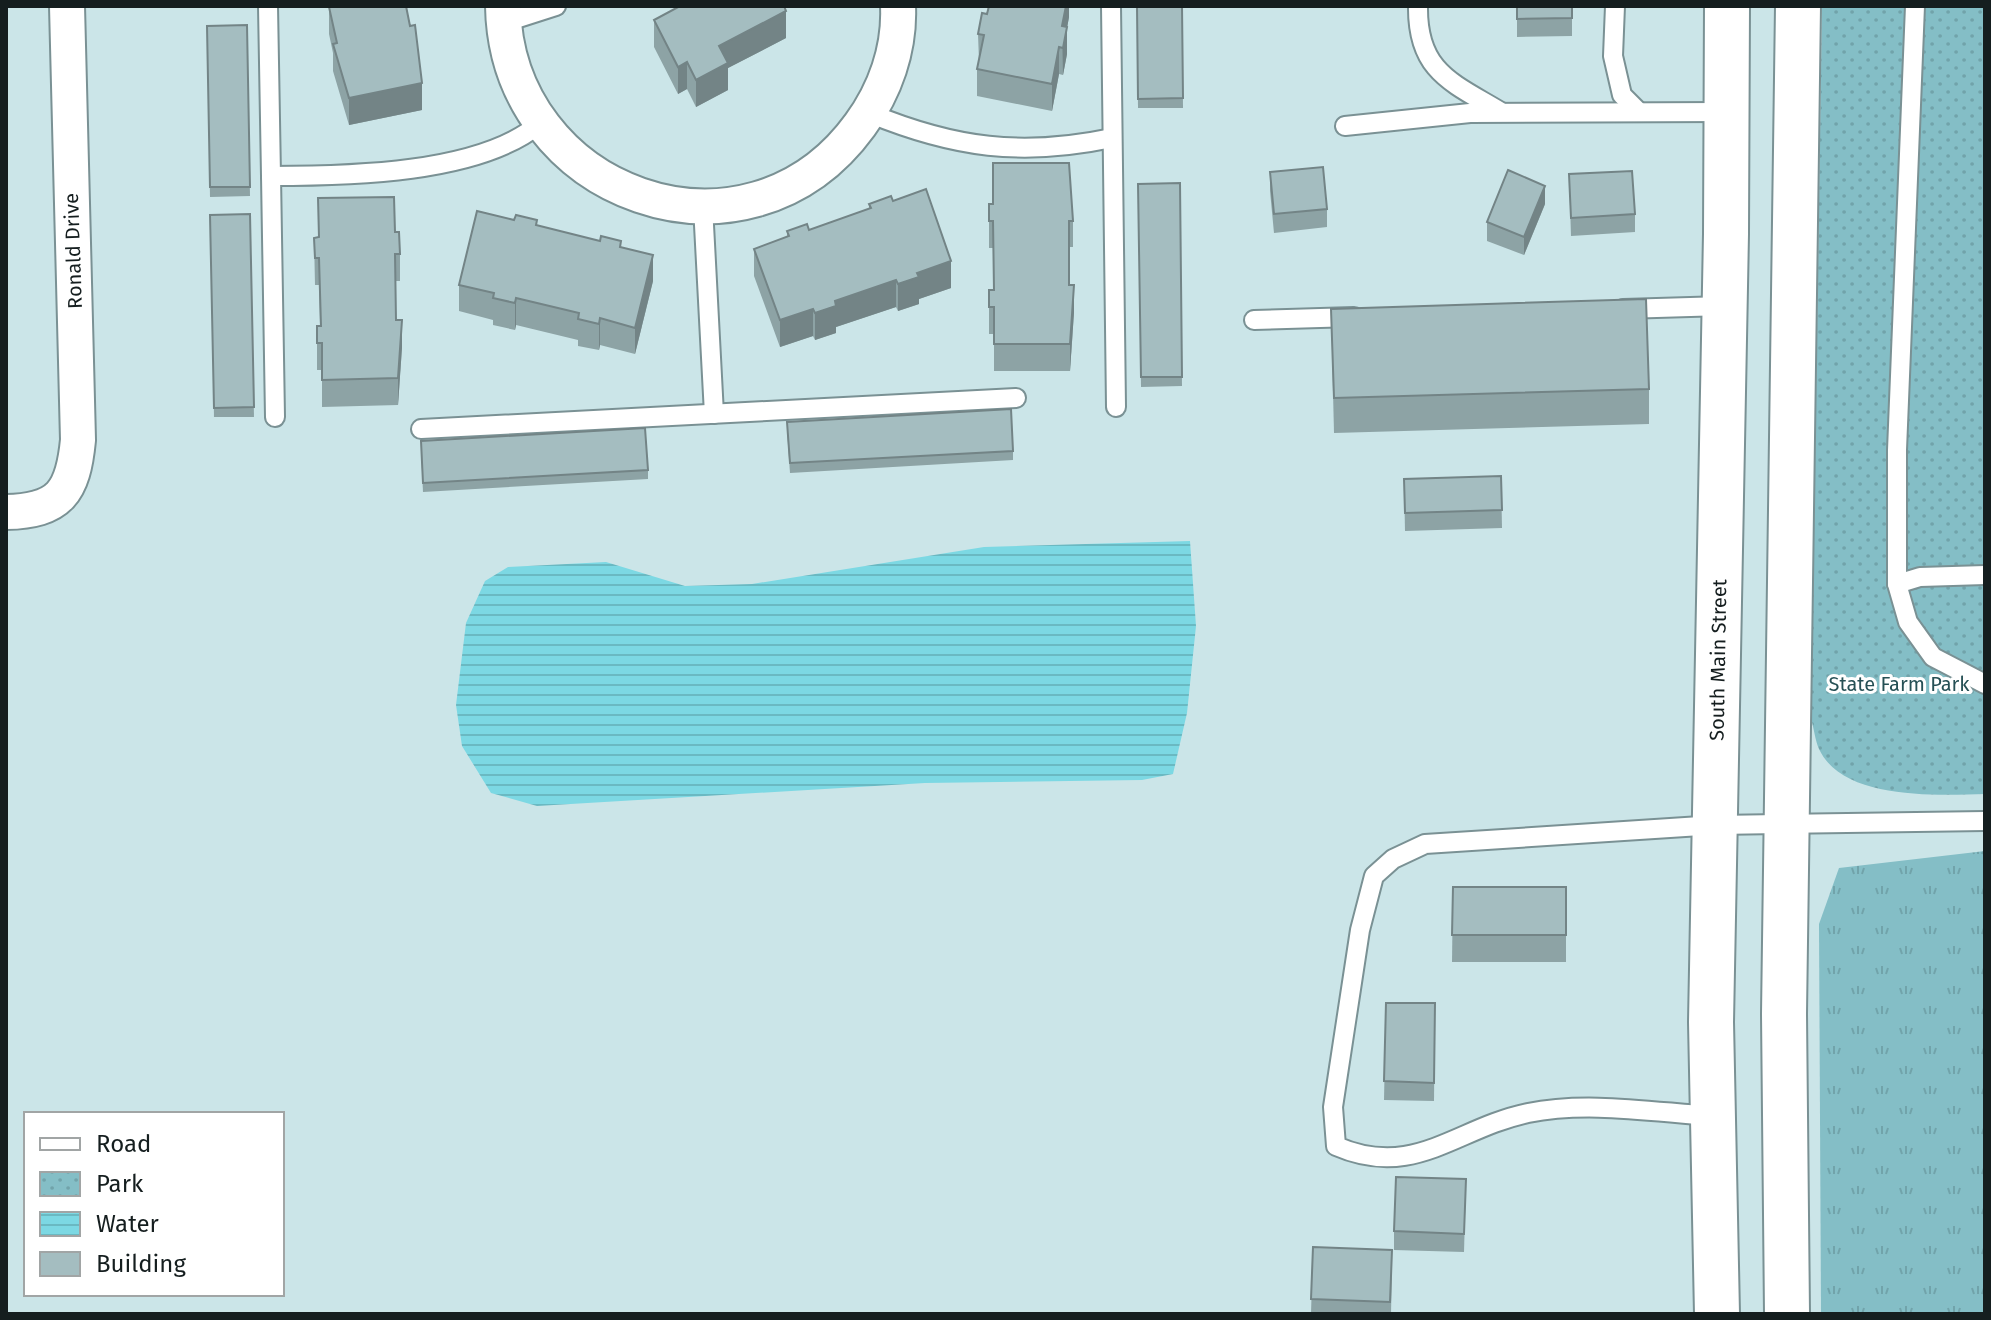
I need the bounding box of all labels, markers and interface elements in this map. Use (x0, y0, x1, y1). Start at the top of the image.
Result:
street label: Ronald Drive (59, 193, 87, 309)
street label: South Main Street (1705, 578, 1731, 741)
park label: State Farm Park (1829, 672, 1970, 696)
legend (24, 1112, 284, 1296)
text: Road (96, 1130, 151, 1158)
text: Park (96, 1170, 144, 1198)
text: Water (96, 1210, 160, 1238)
text: Building (96, 1250, 186, 1278)

